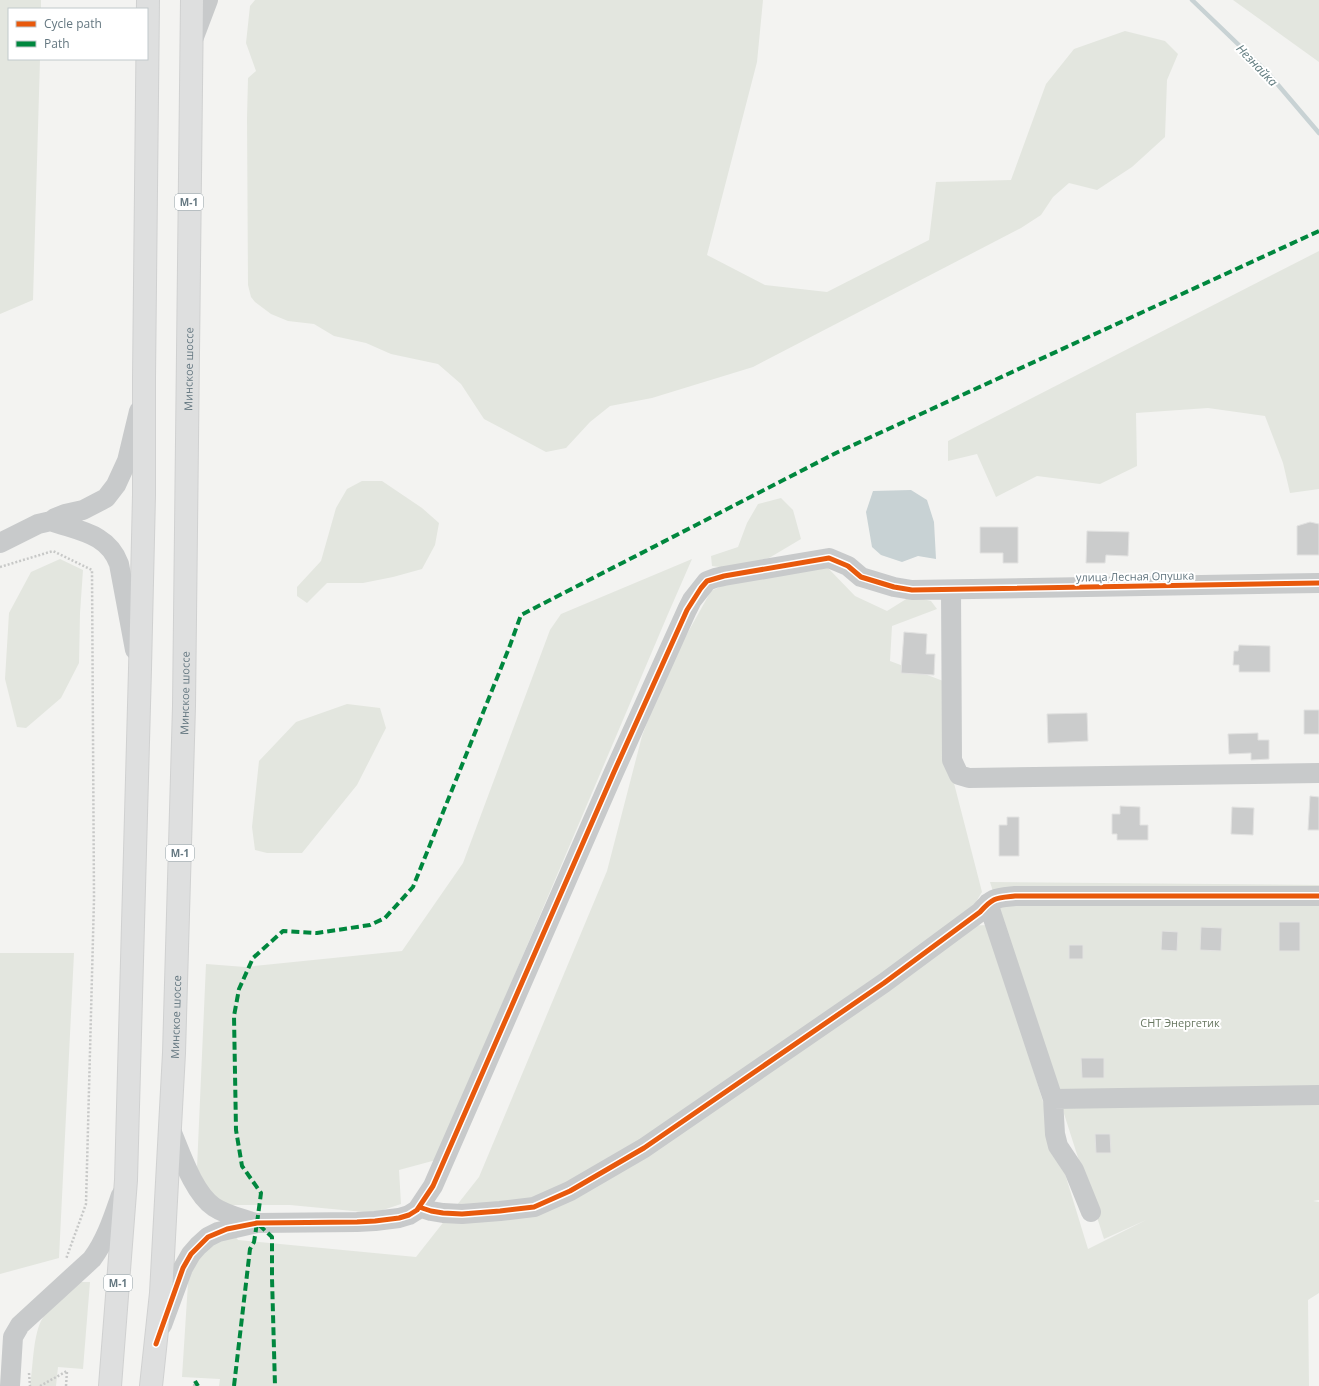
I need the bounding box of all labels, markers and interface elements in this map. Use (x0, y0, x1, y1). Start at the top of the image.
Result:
legend (8, 8, 148, 60)
text: Cycle path (44, 15, 102, 32)
text: Path (44, 35, 70, 52)
water label: Незнайка (1233, 40, 1282, 90)
road number: М-1 (175, 194, 203, 210)
street label: Минское шоссе (180, 327, 196, 411)
street label: улица Лесная Опушка (1076, 567, 1194, 585)
street label: Минское шоссе (176, 651, 192, 735)
road number: М-1 (166, 845, 194, 861)
street label: Минское шоссе (166, 975, 184, 1059)
park label: СНТ Энергетик (1140, 1015, 1220, 1030)
road number: М-1 (104, 1275, 132, 1291)

